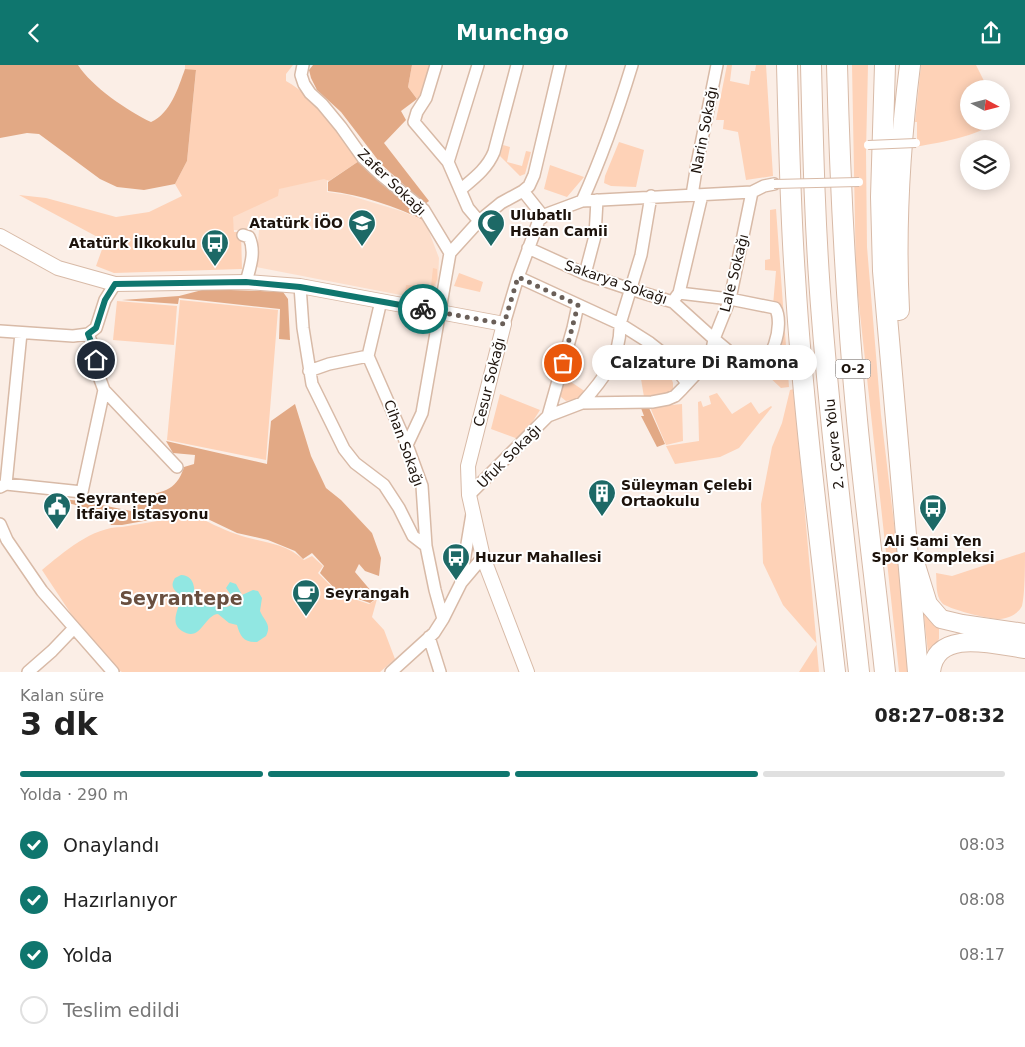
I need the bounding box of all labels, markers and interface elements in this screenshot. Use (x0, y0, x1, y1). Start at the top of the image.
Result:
icon: back (20, 19, 48, 47)
icon: share (977, 19, 1005, 47)
text: Munchgo (456, 20, 569, 45)
north arrow (960, 80, 1010, 130)
map controls (960, 80, 1010, 190)
street label: Narin Sokağı (688, 85, 720, 175)
button: layers (960, 140, 1010, 190)
street label: Zafer Sokağı (355, 145, 429, 219)
place label: Ulubatlı Hasan Camii (510, 207, 608, 239)
school or university icon: Atatürk İÖO (347, 208, 377, 247)
mosque icon: Ulubatlı Hasan Camii (476, 208, 506, 247)
place label: Atatürk İÖO (249, 214, 343, 231)
bus stop icon: Atatürk İlkokulu (200, 228, 230, 267)
street label: Lale Sokağı (717, 232, 751, 314)
place label: Atatürk İlkokulu (69, 235, 196, 251)
street label: Sakarya Sokağı (562, 257, 670, 307)
courier (398, 284, 448, 334)
icon: bike (409, 295, 437, 323)
street label: Cesur Sokağı (470, 336, 508, 428)
pin (75, 339, 117, 381)
pin (542, 342, 584, 384)
callout: Calzature Di Ramona (593, 345, 818, 381)
icon: home (82, 346, 110, 374)
icon: bag (549, 349, 577, 377)
text: Calzature Di Ramona (610, 353, 799, 372)
road number: O-2 (836, 359, 870, 379)
street label: Cihan Sokağı (381, 397, 427, 489)
street label: 2. Çevre Yolu (821, 398, 847, 490)
street label: Ufuk Sokağı (474, 421, 544, 491)
place label: Süleyman Çelebi Ortaokulu (621, 477, 752, 509)
building icon: Süleyman Çelebi Ortaokulu (587, 478, 617, 517)
place label: Seyrantepe İtfaiye İstasyonu (76, 490, 208, 522)
public building icon: Seyrantepe İtfaiye İstasyonu (42, 491, 72, 530)
bus stop icon: Ali Sami Yen Spor Kompleksi (918, 493, 948, 532)
place label: Ali Sami Yen Spor Kompleksi (871, 533, 995, 565)
bus stop icon: Huzur Mahallesi (441, 542, 471, 581)
place label: Huzur Mahallesi (475, 549, 602, 565)
cafe icon: Seyrangah (291, 578, 321, 617)
place label: Seyrangah (325, 585, 409, 601)
district label: Seyrantepe (119, 587, 243, 609)
text: Kalan süre (20, 686, 104, 705)
text: 08:27–08:32 (875, 704, 1005, 726)
text: 3 dk (20, 705, 98, 743)
text: Yolda · 290 m (20, 785, 128, 804)
icon: check (20, 831, 48, 859)
text: Onaylandı (63, 834, 159, 856)
text: 08:03 (959, 835, 1005, 854)
icon: check (20, 886, 48, 914)
text: Hazırlanıyor (63, 889, 177, 911)
text: 08:08 (959, 890, 1005, 909)
icon: check (20, 941, 48, 969)
text: Yolda (63, 944, 113, 966)
text: 08:17 (959, 945, 1005, 964)
text: Teslim edildi (63, 999, 180, 1021)

